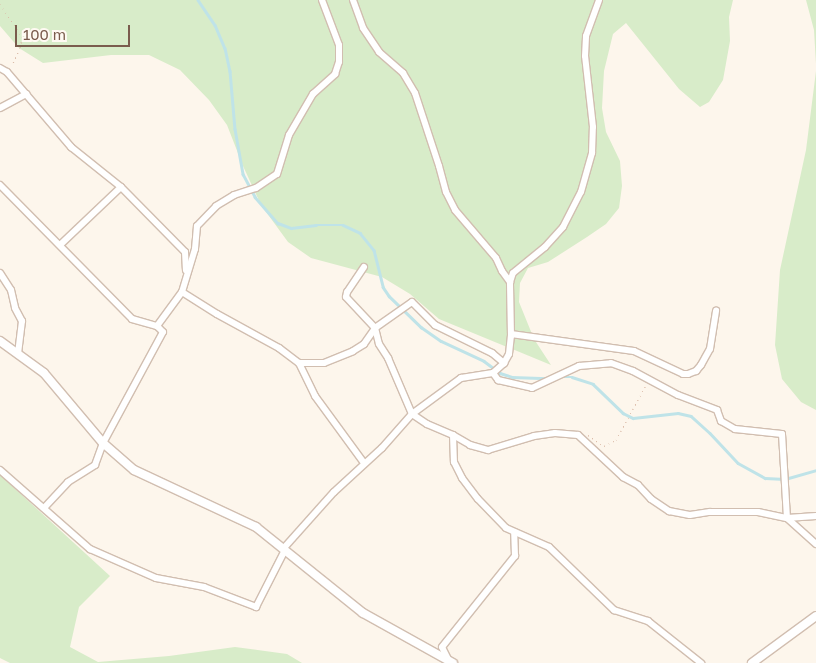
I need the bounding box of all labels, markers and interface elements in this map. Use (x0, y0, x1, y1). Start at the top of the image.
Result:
scale bar (18, 15, 132, 47)
text: 100 m (23, 25, 66, 43)

